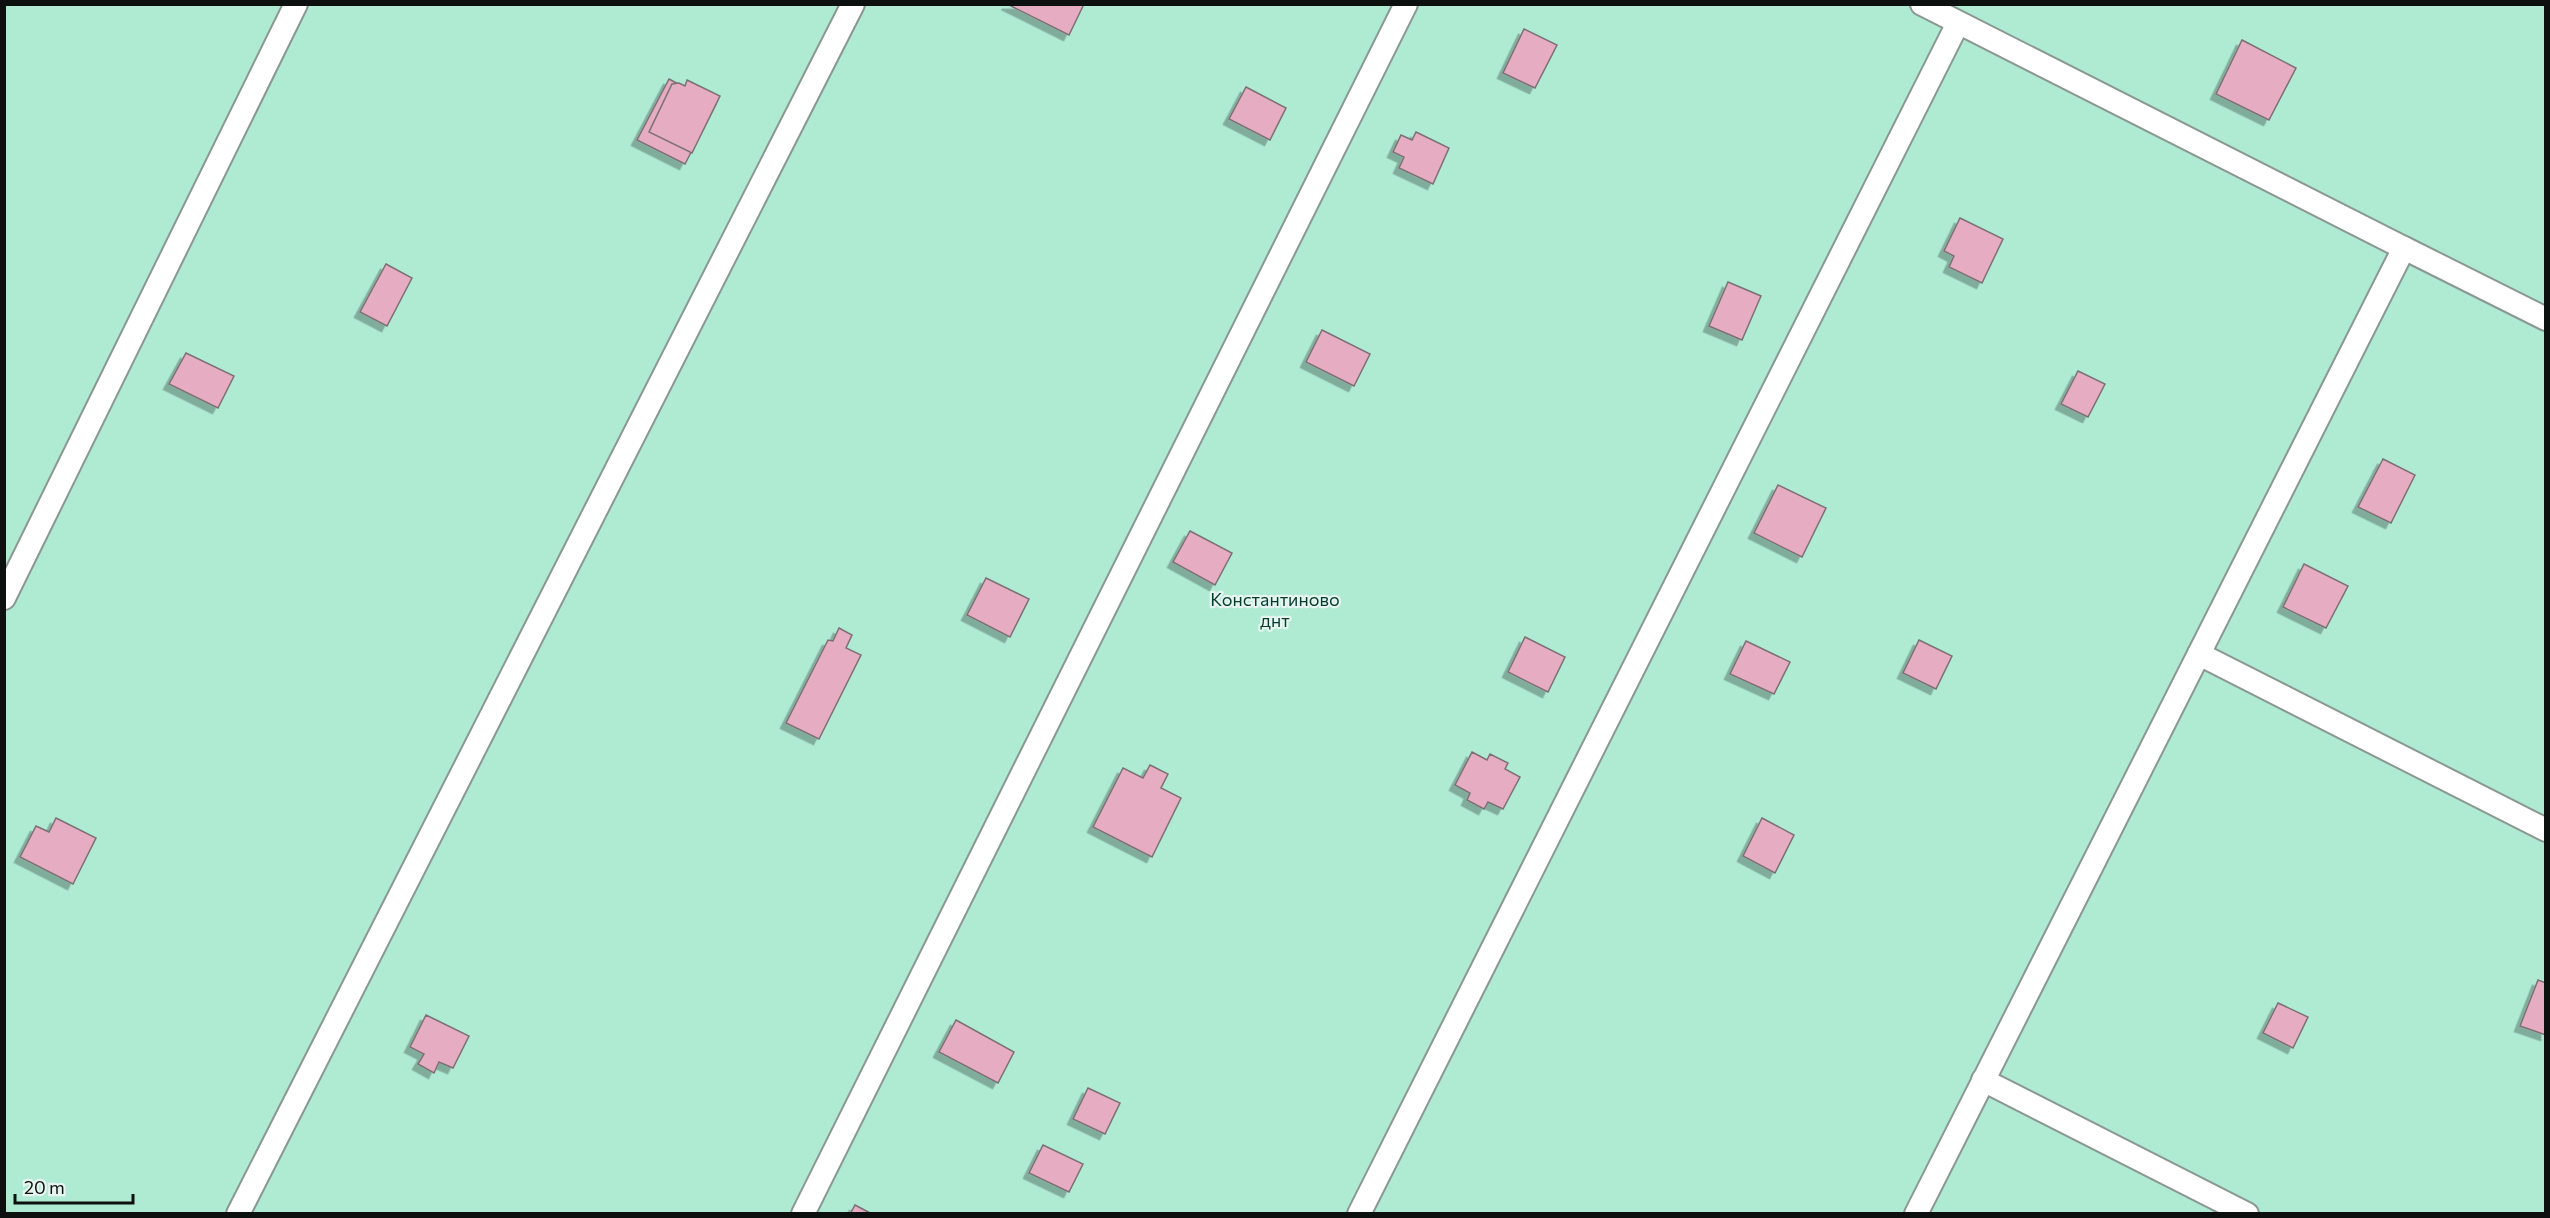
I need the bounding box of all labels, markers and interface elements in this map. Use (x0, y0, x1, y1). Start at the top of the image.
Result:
park label: Константиново днт (1210, 588, 1340, 631)
scale bar (15, 1167, 134, 1205)
text: 20 m (24, 1176, 65, 1198)

